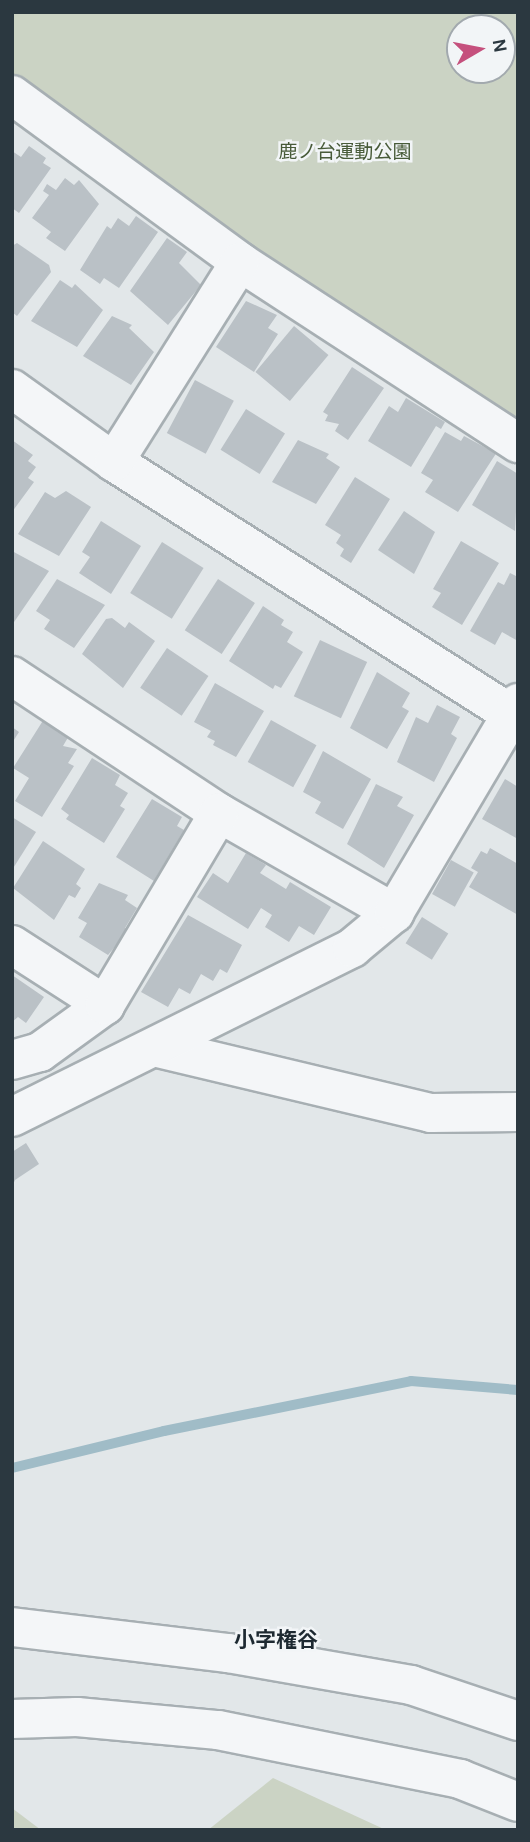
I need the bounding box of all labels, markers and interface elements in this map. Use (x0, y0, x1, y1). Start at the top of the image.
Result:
north arrow (446, 14, 516, 84)
text: N (488, 37, 512, 54)
park label: 鹿ノ台運動公園 (279, 142, 411, 164)
district label: 小字権谷 (234, 1627, 318, 1653)

